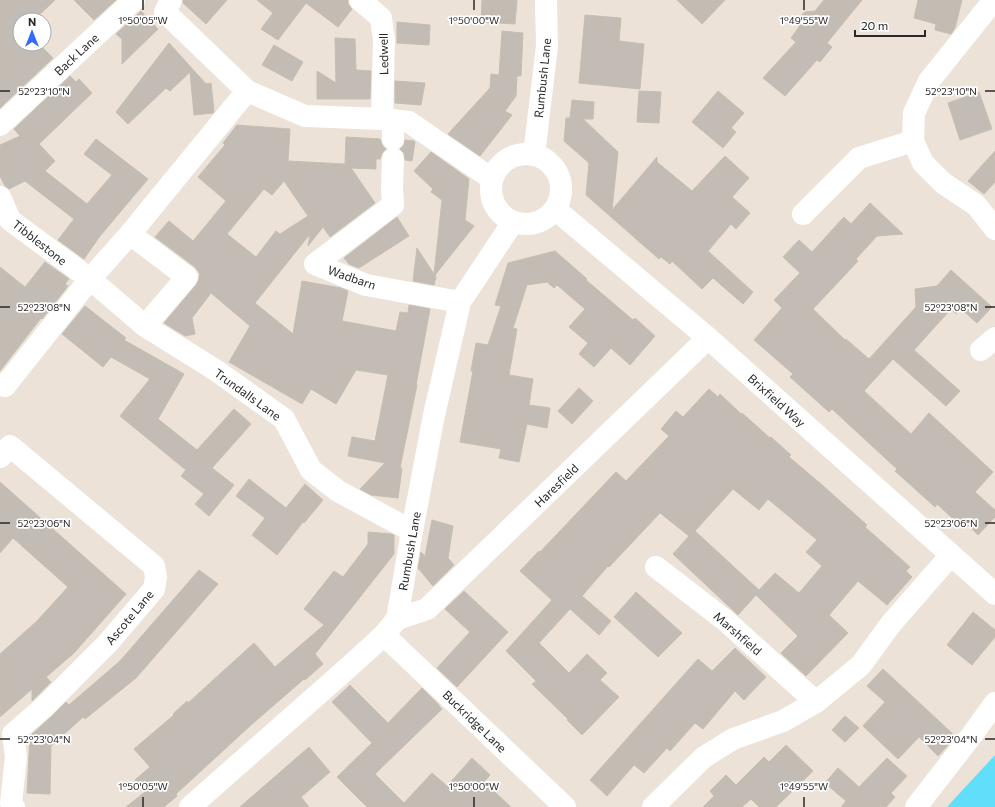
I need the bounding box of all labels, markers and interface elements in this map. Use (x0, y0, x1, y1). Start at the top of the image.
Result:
north arrow (12, 12, 52, 52)
scale bar (855, 12, 925, 38)
text: 1°50'05"W (118, 14, 168, 26)
text: 1°50'00"W (449, 14, 499, 26)
text: 1°49'55"W (780, 14, 828, 26)
text: N (28, 15, 36, 28)
text: 20 m (861, 18, 888, 32)
street label: Back Lane (51, 30, 101, 78)
street label: Ledwell (376, 33, 390, 75)
street label: Rumbush Lane (531, 38, 553, 118)
text: 52°23'10"N (18, 85, 70, 97)
text: 52°23'10"N (925, 85, 977, 97)
street label: Tibblestone (10, 216, 70, 268)
street label: Wadbarn (326, 262, 378, 292)
text: 52°23'08"N (17, 301, 71, 313)
text: 52°23'08"N (924, 301, 978, 313)
street label: Trundalls Lane (212, 365, 284, 423)
street label: Brixfield Way (745, 371, 809, 429)
street label: Haresfield (531, 461, 581, 509)
street label: Rumbush Lane (395, 510, 423, 592)
text: 52°23'06"N (17, 517, 71, 529)
text: 52°23'06"N (924, 517, 978, 529)
street label: Ascote Lane (102, 587, 156, 647)
street label: Marshfield (711, 608, 765, 658)
street label: Buckridge Lane (440, 687, 510, 755)
text: 52°23'04"N (17, 733, 71, 745)
text: 52°23'04"N (924, 733, 978, 745)
text: 1°50'05"W (118, 780, 168, 792)
text: 1°50'00"W (449, 780, 499, 792)
text: 1°49'55"W (780, 780, 828, 792)

